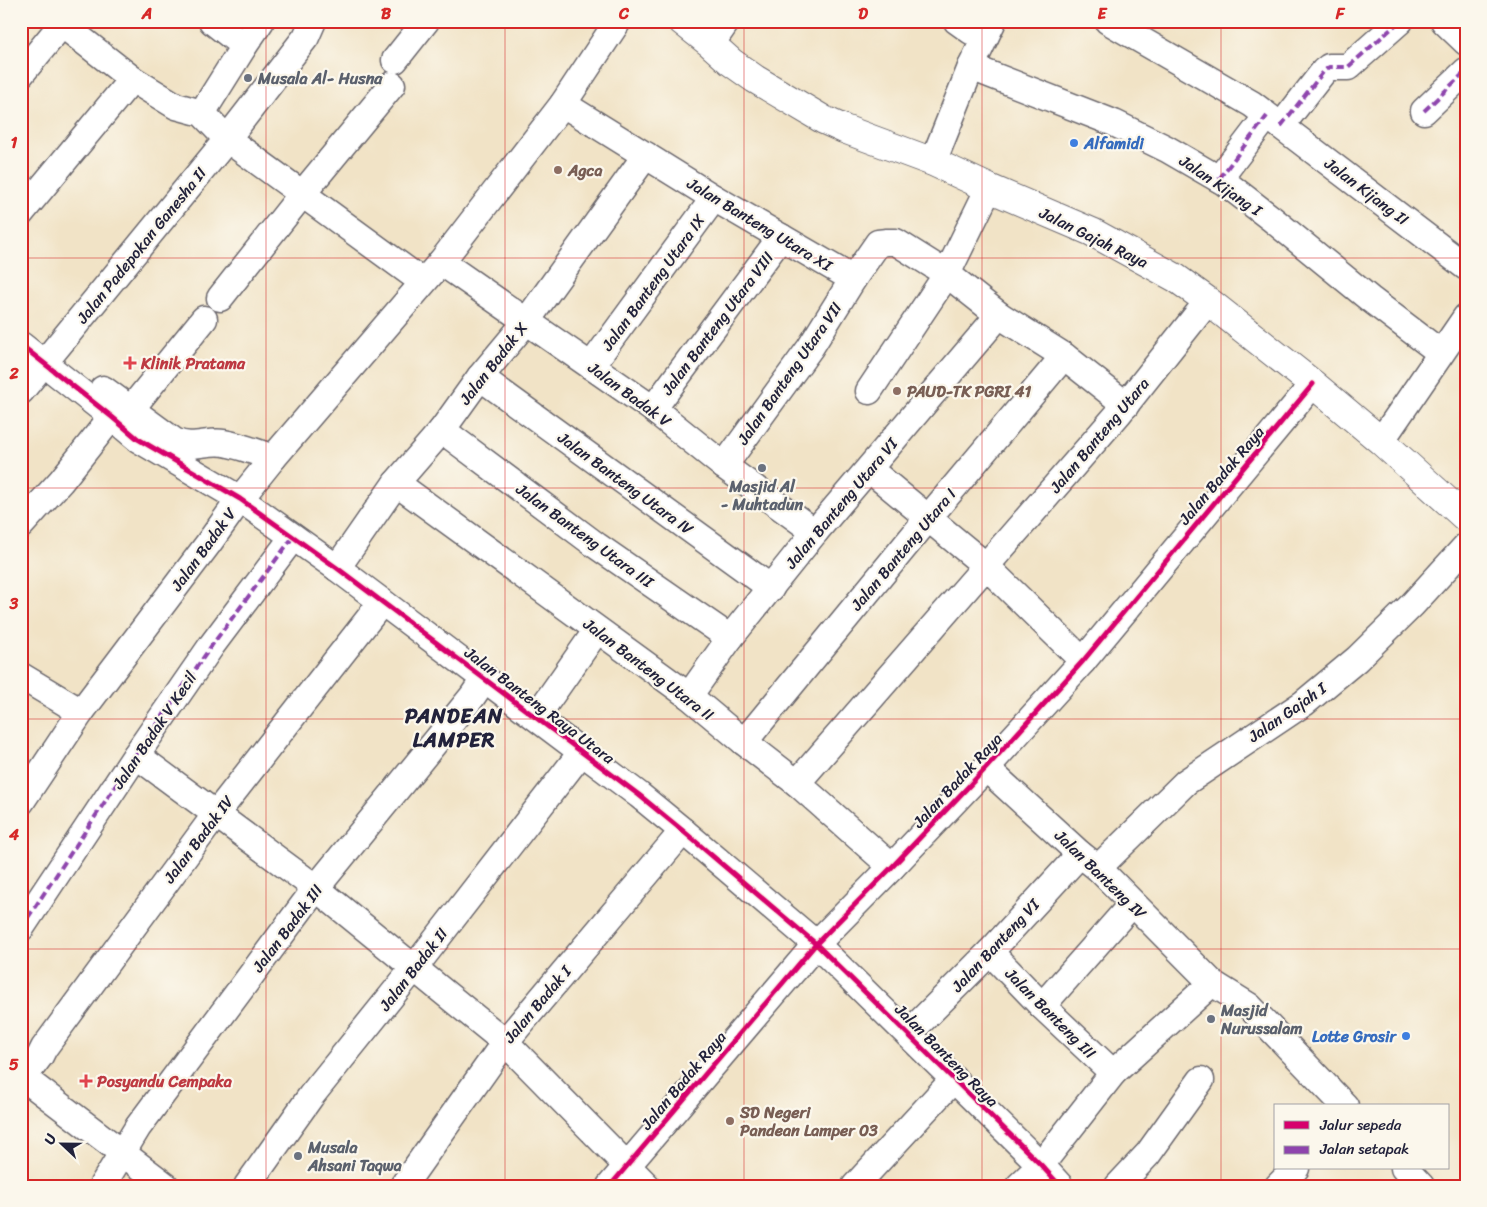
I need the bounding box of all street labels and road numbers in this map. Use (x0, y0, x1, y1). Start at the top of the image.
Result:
street label: Jalan Kijang I (1172, 146, 1270, 225)
street label: Jalan Kijang II (1317, 149, 1415, 233)
street label: Jalan Padepokan Ganesha II (68, 160, 214, 331)
street label: Jalan Banteng Utara XI (681, 169, 839, 280)
street label: Jalan Gajah Raya (1033, 198, 1153, 276)
street label: Jalan Banteng Utara IX (593, 207, 714, 358)
street label: Jalan Banteng Utara VIII (653, 245, 781, 402)
street label: Jalan Banteng Utara VII (728, 296, 850, 452)
street label: Jalan Badak X (451, 315, 536, 412)
street label: Jalan Badak V (581, 353, 678, 435)
street label: Jalan Banteng Utara (1041, 371, 1157, 501)
street label: Jalan Badak Raya (1170, 419, 1272, 532)
street label: Jalan Banteng Utara IV (551, 423, 700, 543)
street label: Jalan Banteng Utara VI (777, 430, 906, 576)
street label: Jalan Banteng Utara III (509, 475, 661, 596)
street label: Jalan Banteng Utara I (842, 481, 964, 618)
street label: Jalan Badak V (162, 501, 244, 598)
street label: Jalan Banteng Utara II (576, 610, 721, 729)
street label: Jalan Banteng Raya Utara (457, 638, 622, 772)
street label: Jalan Badak V Kecil (104, 665, 205, 796)
street label: Jalan Gajah I (1241, 674, 1334, 751)
street label: Jalan Badak Raya (904, 726, 1010, 836)
street label: Jalan Badak IV (155, 789, 242, 890)
street label: Jalan Banteng IV (1047, 822, 1154, 927)
street label: Jalan Badak III (244, 878, 330, 980)
street label: Jalan Banteng VI (943, 890, 1048, 1000)
street label: Jalan Badak II (371, 921, 456, 1018)
street label: Jalan Badak I (495, 957, 580, 1051)
street label: Jalan Banteng III (997, 960, 1103, 1066)
street label: Jalan Banteng Raya (887, 996, 1006, 1114)
street label: Jalan Badak Raya (632, 1024, 734, 1137)

